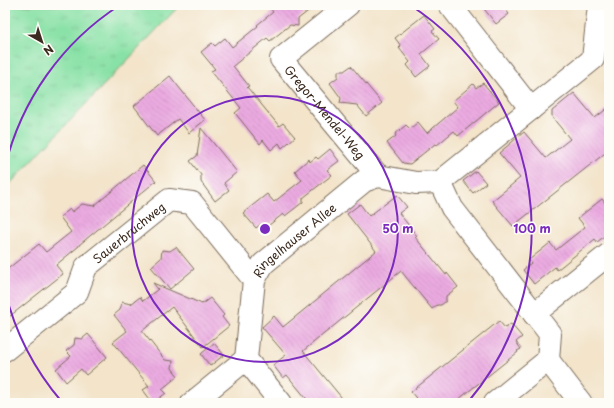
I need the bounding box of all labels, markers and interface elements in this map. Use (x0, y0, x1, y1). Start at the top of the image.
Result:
north arrow (22, 22, 62, 62)
text: N (40, 41, 57, 60)
street label: Gregor-Mendel-Weg (281, 61, 370, 163)
street label: Sauerbruchweg (89, 198, 169, 267)
street label: Ringelhauser Allee (248, 198, 340, 281)
text: 50 m (382, 219, 414, 237)
text: 100 m (513, 219, 551, 237)
centre of rings (258, 222, 272, 236)

